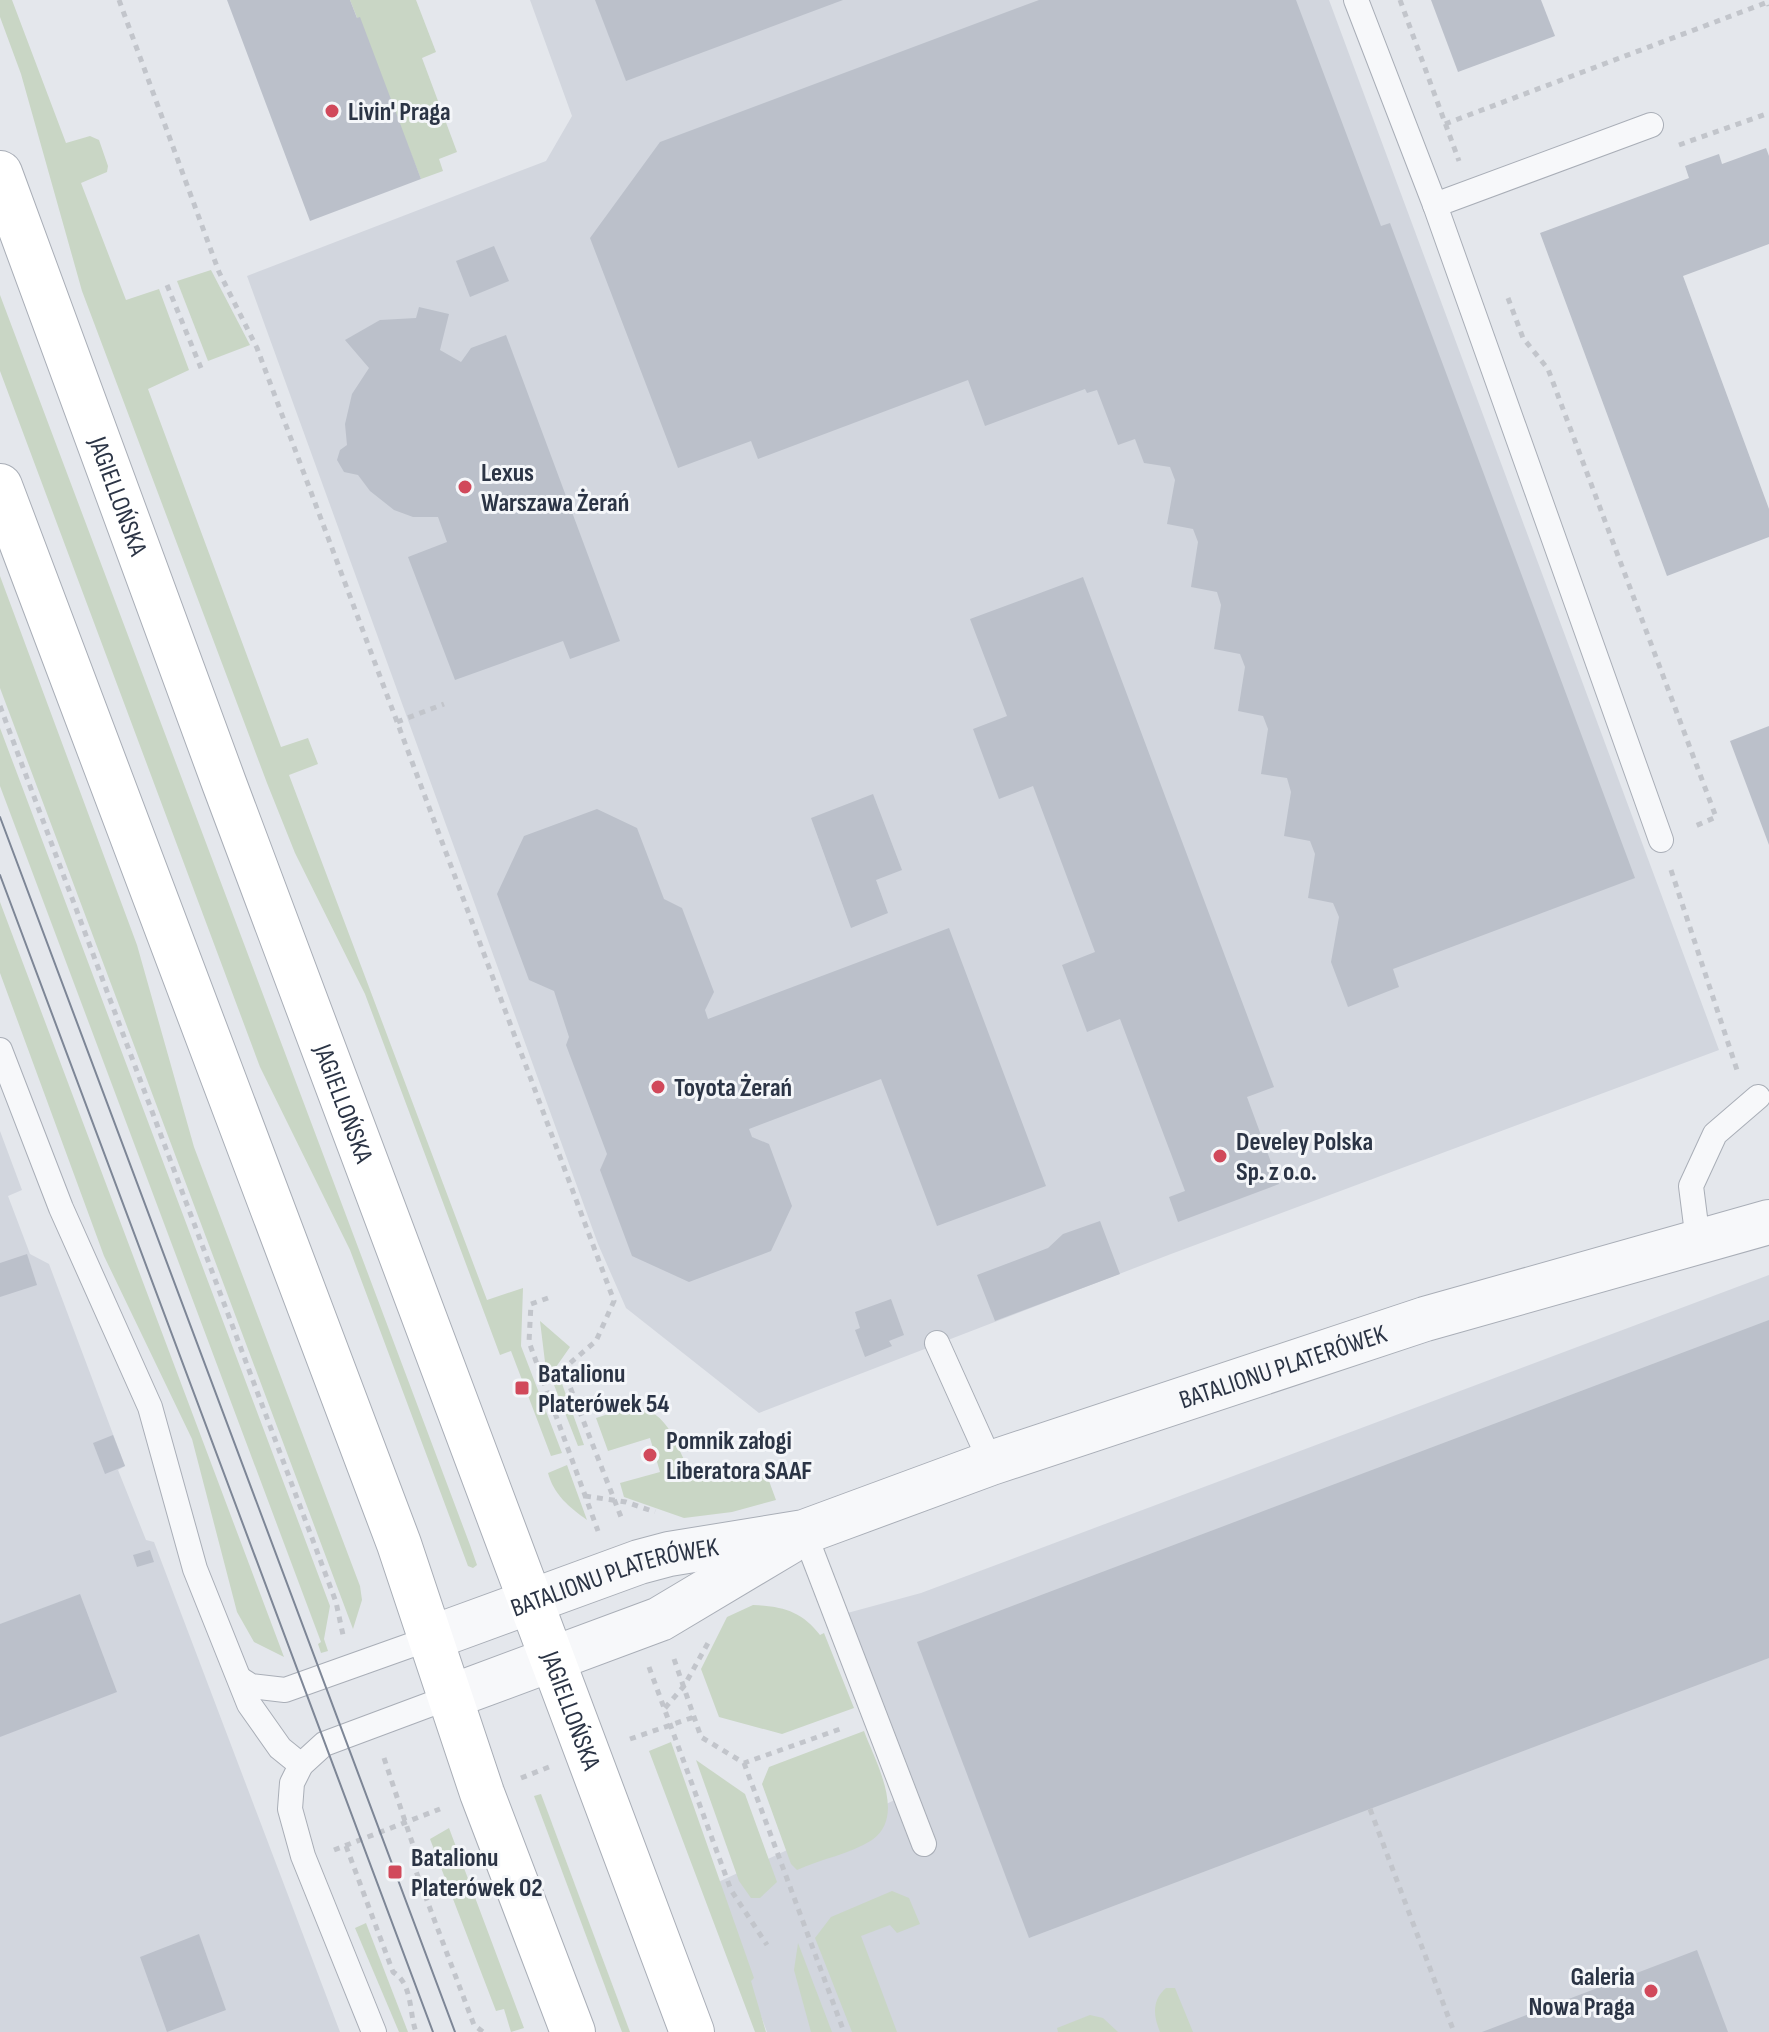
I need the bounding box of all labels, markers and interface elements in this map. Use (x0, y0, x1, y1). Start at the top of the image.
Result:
place label: Livin' Praga (348, 97, 451, 128)
marker: Livin' Praga (323, 102, 341, 120)
street label: JAGIELLOŃSKA (81, 432, 153, 561)
place label: Lexus Warszawa Żerań (481, 458, 629, 519)
marker: Lexus Warszawa Żerań (456, 478, 474, 496)
street label: JAGIELLOŃSKA (306, 1039, 379, 1168)
place label: Toyota Żerań (674, 1073, 792, 1104)
marker: Toyota Żerań (649, 1078, 667, 1096)
place label: Develey Polska Sp. z o.o. (1236, 1127, 1373, 1188)
marker: Develey Polska Sp. z o.o. (1211, 1147, 1229, 1165)
street label: BATALIONU PLATERÓWEK (1176, 1319, 1391, 1416)
place label: Batalionu Platerówek 54 (538, 1359, 669, 1420)
marker: Batalionu Platerówek 54 (513, 1379, 531, 1397)
place label: Pomnik załogi Liberatora SAAF (666, 1426, 812, 1487)
marker: Pomnik załogi Liberatora SAAF (641, 1446, 659, 1464)
street label: BATALIONU PLATERÓWEK (507, 1532, 721, 1625)
street label: JAGIELLOŃSKA (533, 1646, 607, 1775)
place label: Batalionu Platerówek 02 (411, 1843, 543, 1904)
marker: Batalionu Platerówek 02 (386, 1863, 404, 1881)
place label: Galeria Nowa Praga (1528, 1962, 1635, 2023)
marker: Galeria Nowa Praga (1642, 1982, 1660, 2000)

